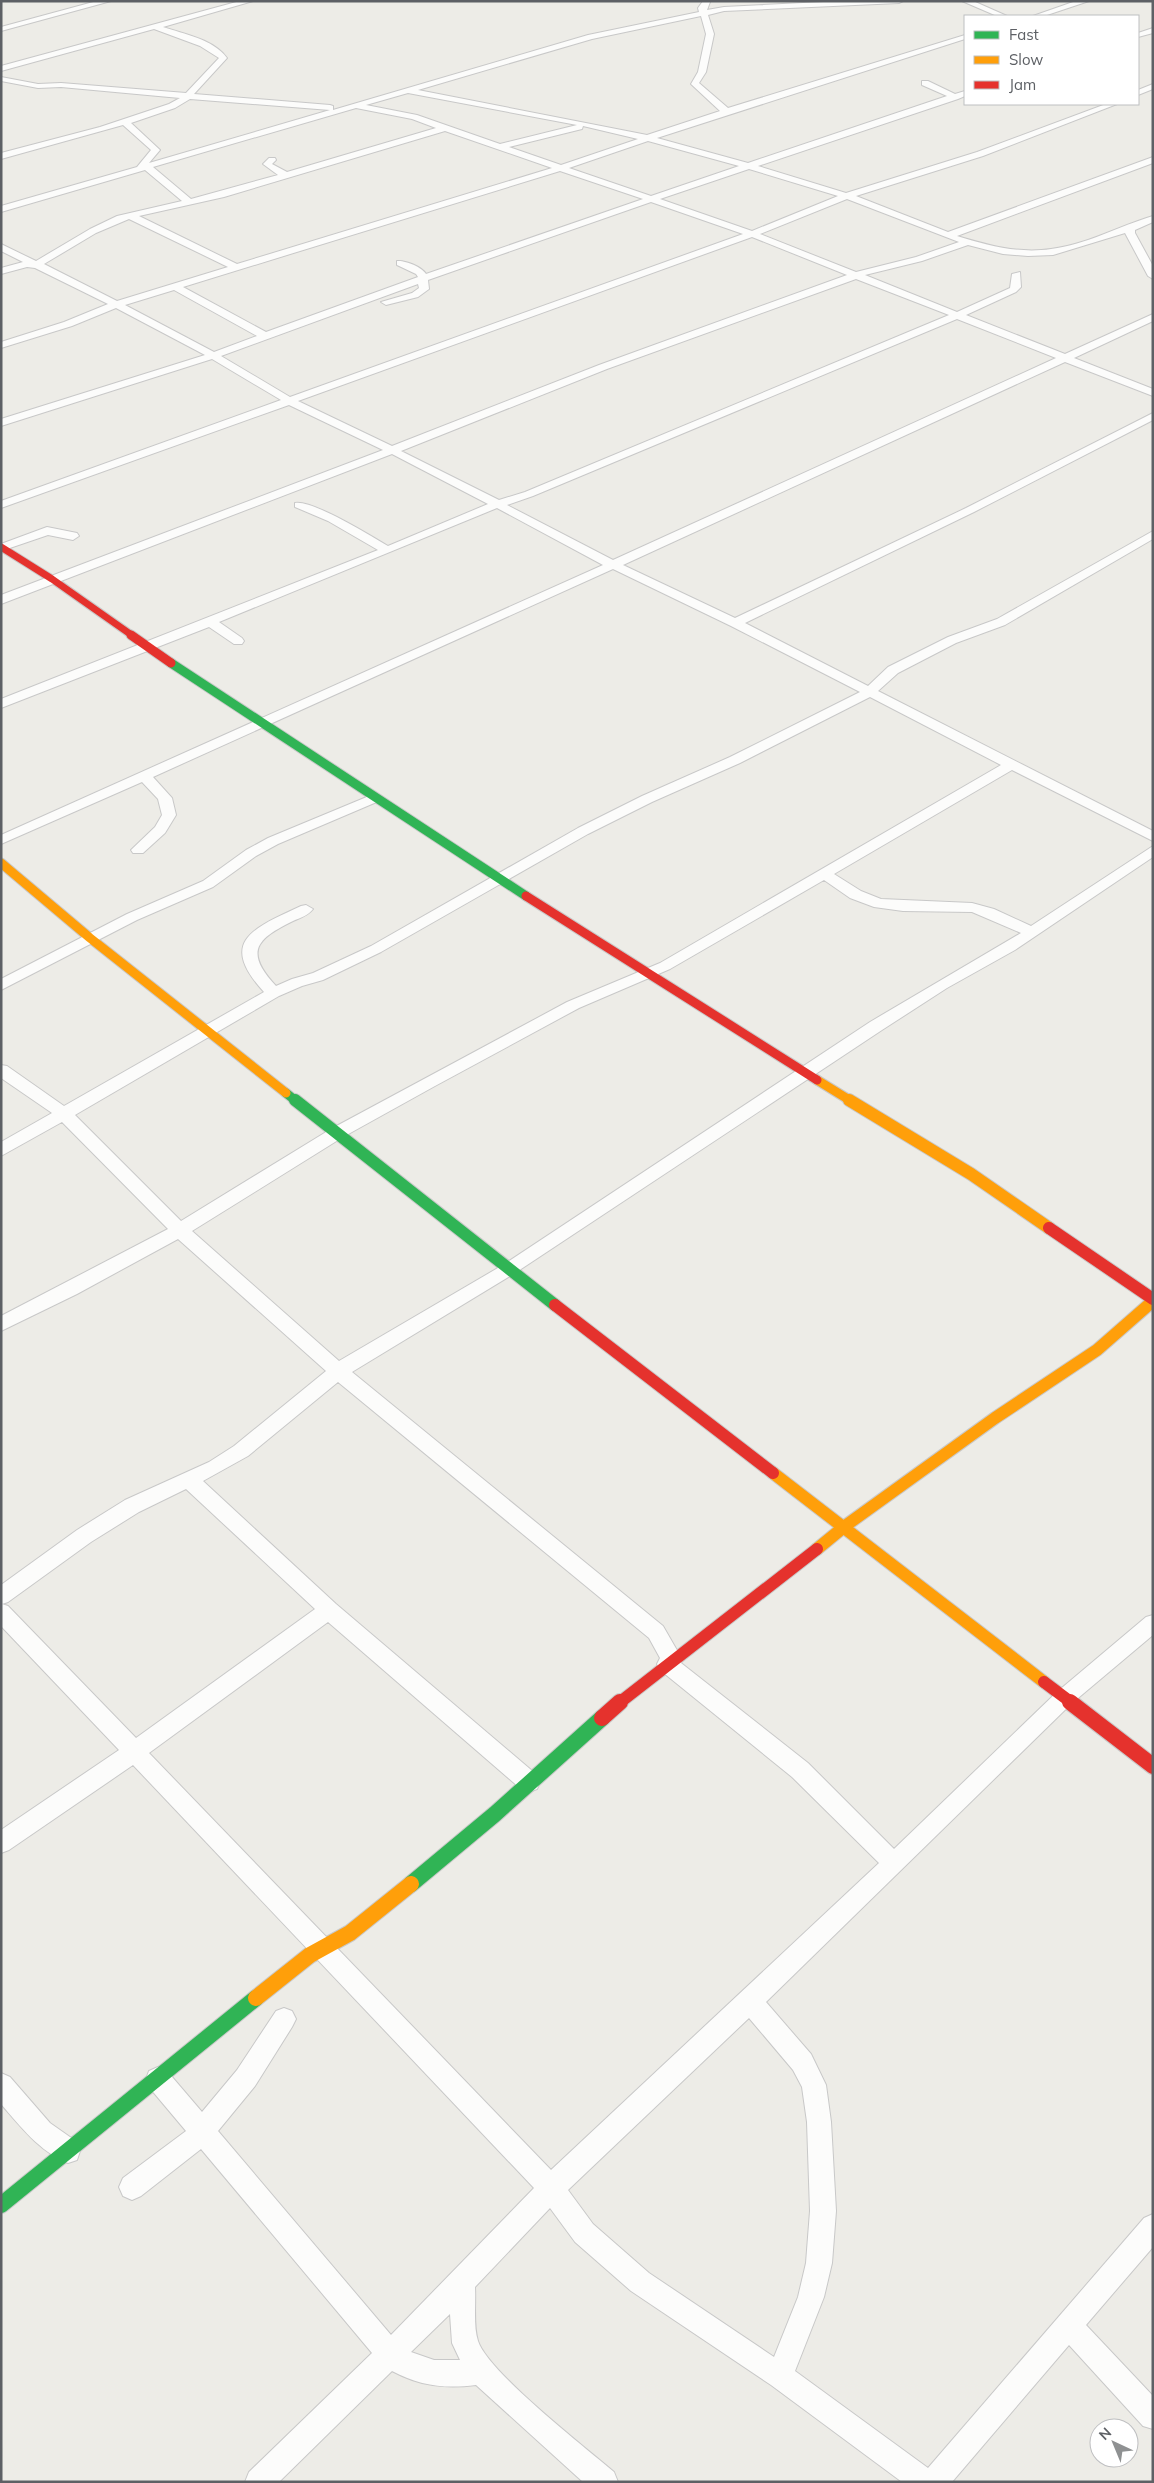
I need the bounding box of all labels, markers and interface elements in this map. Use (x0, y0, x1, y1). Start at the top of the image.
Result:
legend (964, 15, 1139, 105)
text: Fast (1009, 25, 1039, 44)
text: Slow (1009, 50, 1043, 69)
text: Jam (1009, 75, 1036, 94)
north arrow (1089, 2418, 1139, 2468)
text: N (1095, 2424, 1115, 2444)

